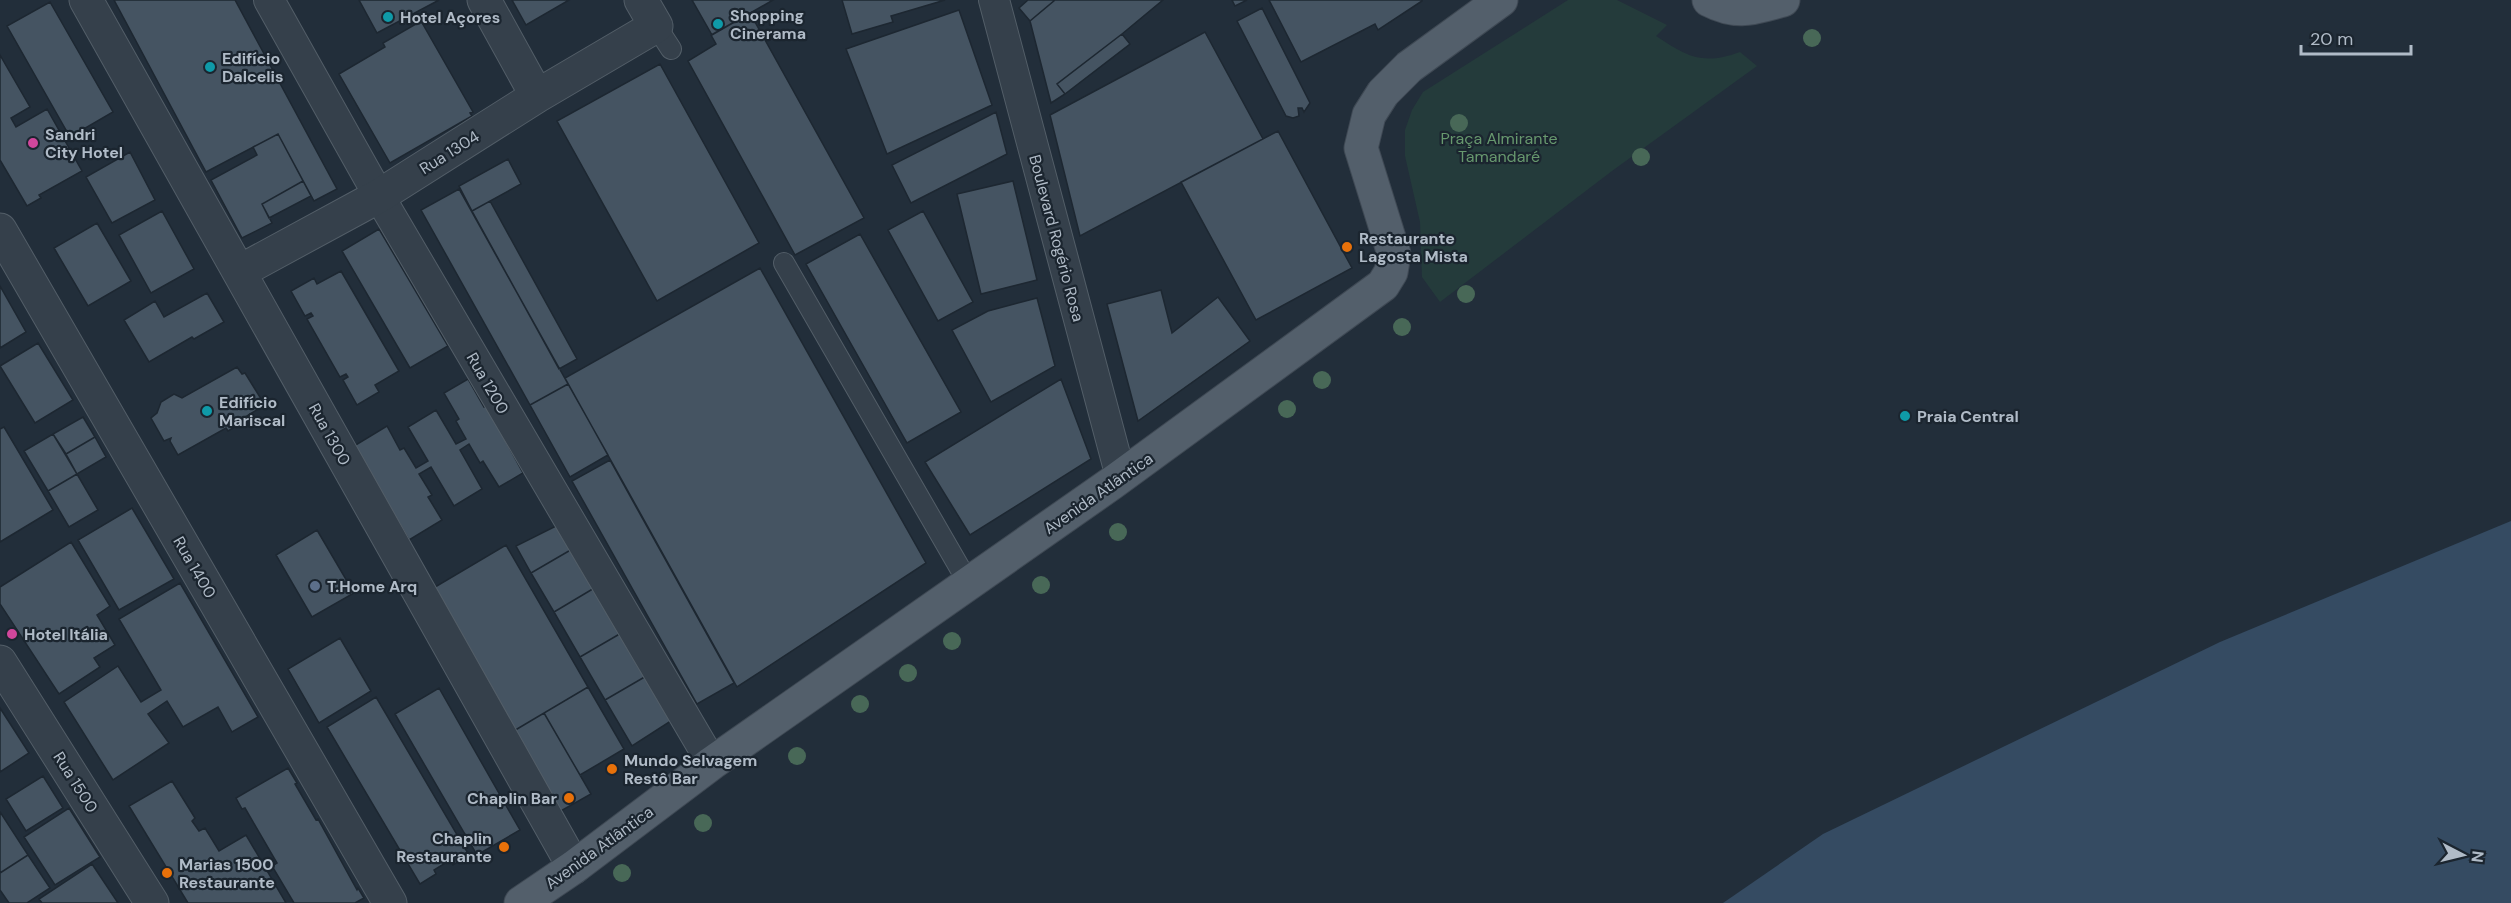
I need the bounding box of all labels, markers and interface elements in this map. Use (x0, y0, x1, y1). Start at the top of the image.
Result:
place label: Shopping Cinerama (730, 5, 806, 44)
place label: Hotel Açores (400, 7, 500, 28)
marker: Hotel Açores (381, 10, 395, 24)
marker: Shopping Cinerama (711, 17, 725, 31)
scale bar (2301, 18, 2410, 56)
text: 20 m (2310, 27, 2353, 51)
place label: Edifício Dalcelis (222, 48, 283, 87)
marker: Edifício Dalcelis (203, 60, 217, 74)
place label: Sandri City Hotel (45, 124, 123, 163)
street label: Rua 1304 (415, 126, 483, 179)
park label: Praça Almirante Tamandaré (1440, 128, 1558, 167)
marker: Sandri City Hotel (26, 136, 40, 150)
street label: Boulevard Rogério Rosa (1024, 152, 1089, 324)
place label: Restaurante Lagosta Mista (1359, 228, 1468, 267)
marker: Restaurante Lagosta Mista (1340, 240, 1354, 254)
street label: Rua 1200 (462, 349, 514, 418)
place label: Edifício Mariscal (219, 392, 285, 431)
street label: Rua 1300 (304, 399, 355, 469)
marker: Edifício Mariscal (200, 404, 214, 418)
place label: Praia Central (1917, 406, 2019, 427)
marker: Praia Central (1898, 409, 1912, 423)
street label: Avenida Atlântica (1040, 448, 1157, 539)
street label: Rua 1400 (168, 532, 221, 602)
place label: T.Home Arq (327, 576, 417, 597)
marker: T.Home Arq (308, 579, 322, 593)
place label: Hotel Itália (24, 624, 108, 645)
marker: Hotel Itália (5, 627, 19, 641)
street label: Rua 1500 (49, 748, 103, 817)
place label: Mundo Selvagem Restô Bar (624, 750, 757, 789)
marker: Mundo Selvagem Restô Bar (605, 762, 619, 776)
place label: Chaplin Bar (467, 788, 557, 809)
marker: Chaplin Bar (562, 791, 576, 805)
street label: Avenida Atlântica (541, 801, 657, 894)
north arrow (2433, 825, 2493, 885)
place label: Chaplin Restaurante (396, 828, 492, 867)
marker: Chaplin Restaurante (497, 840, 511, 854)
text: N (2466, 850, 2489, 864)
place label: Marias 1500 Restaurante (179, 854, 275, 893)
marker: Marias 1500 Restaurante (160, 866, 174, 880)

